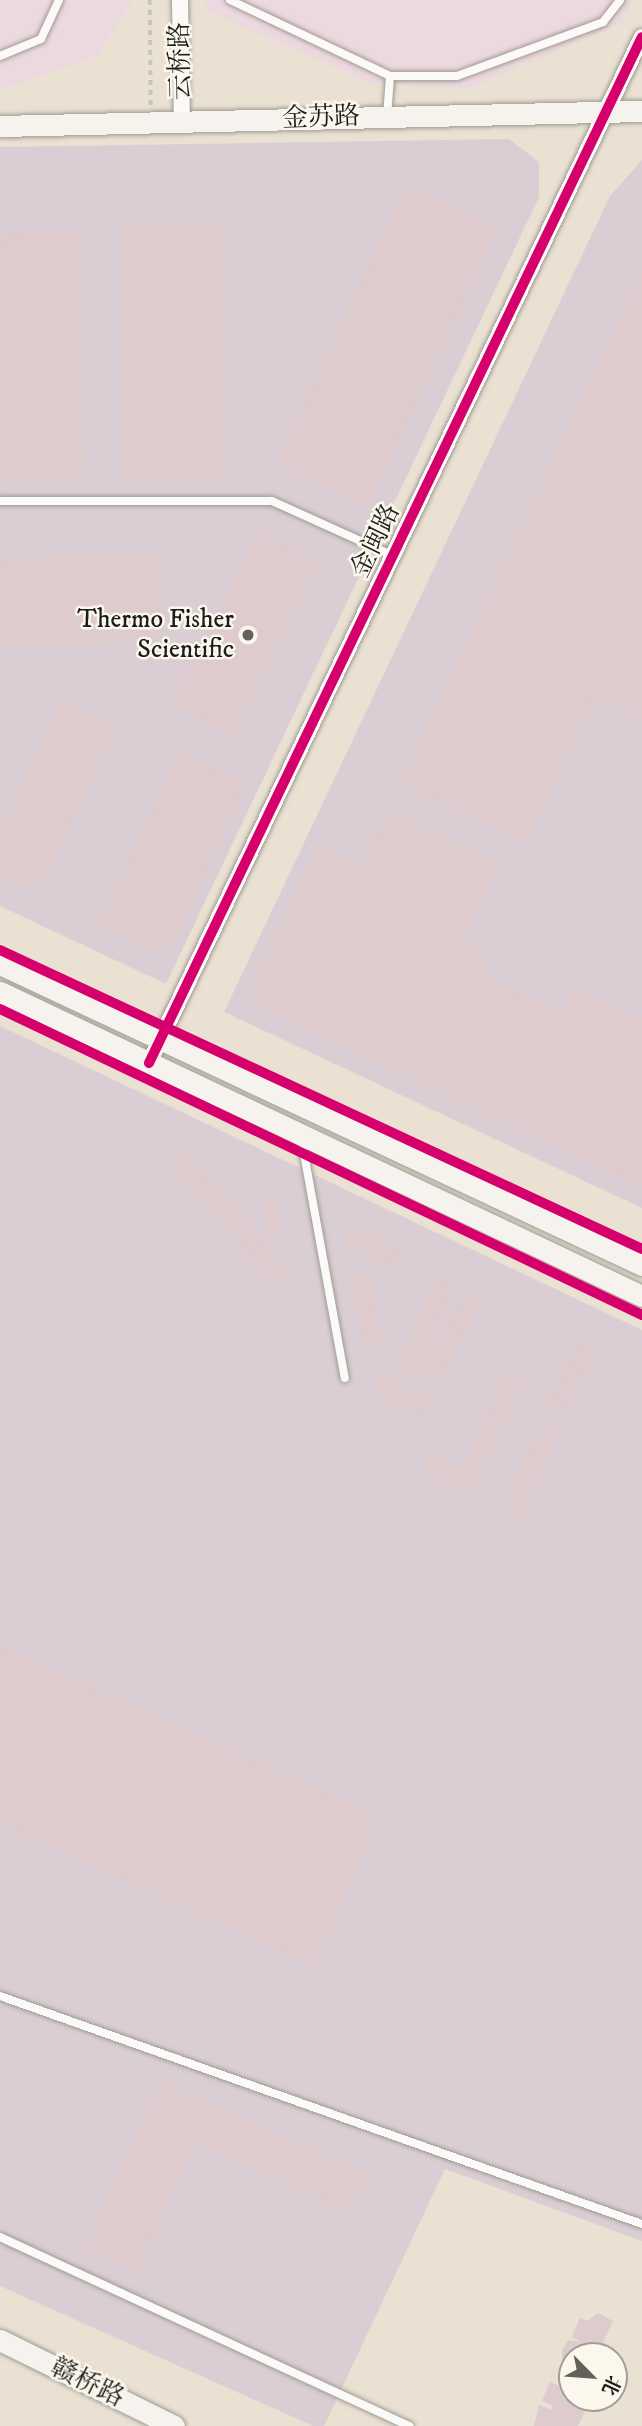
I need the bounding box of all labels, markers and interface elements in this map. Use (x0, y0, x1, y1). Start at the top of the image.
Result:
street label: 云桥路 (165, 22, 197, 100)
street label: 金苏路 (281, 101, 361, 135)
street label: 金闽路 (345, 499, 407, 583)
place label: Thermo Fisher Scientific (77, 604, 234, 666)
marker: Thermo Fisher Scientific (240, 627, 256, 643)
north arrow (558, 2342, 628, 2412)
street label: 赣桥路 (45, 2352, 129, 2414)
text: 北 (596, 2372, 625, 2399)

